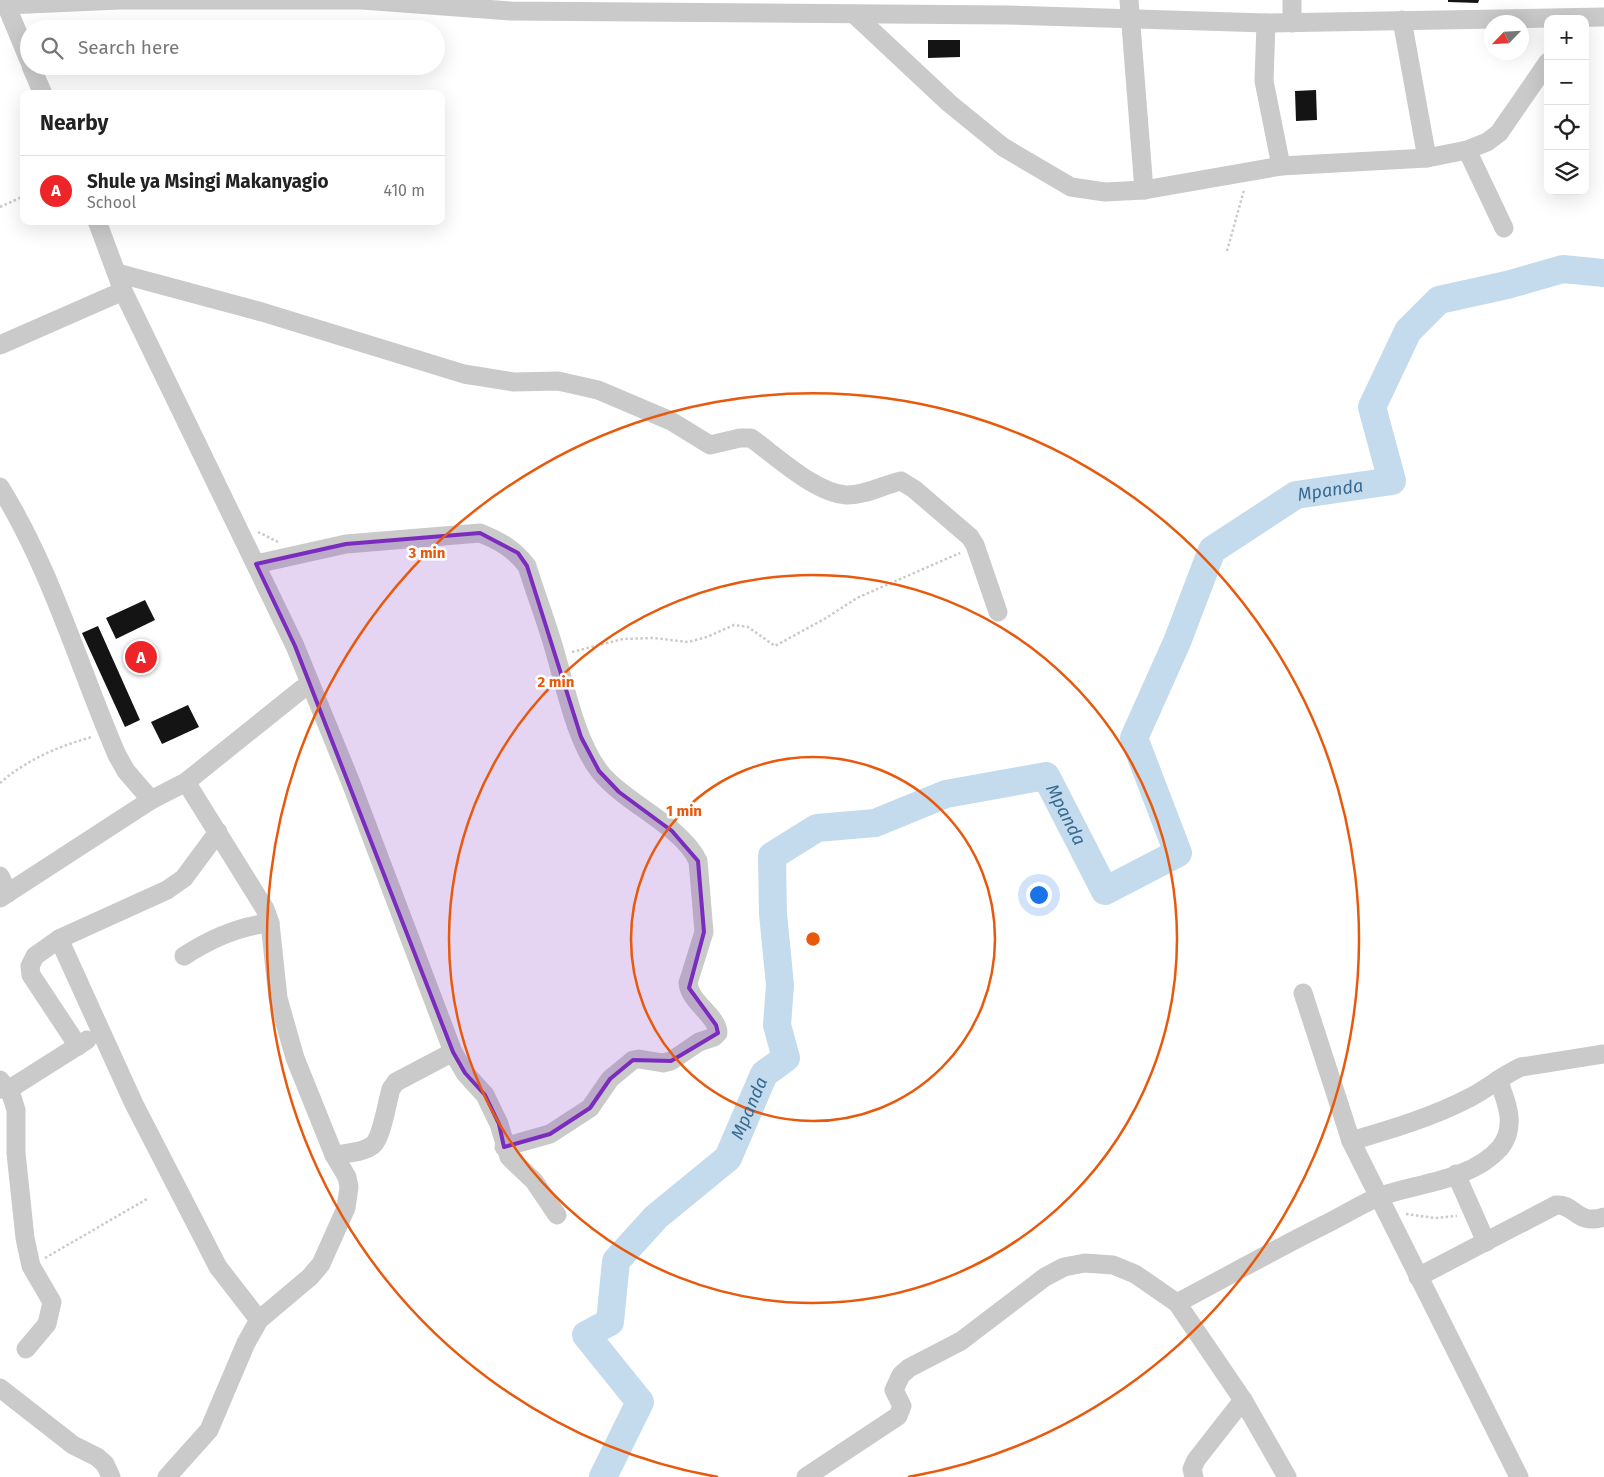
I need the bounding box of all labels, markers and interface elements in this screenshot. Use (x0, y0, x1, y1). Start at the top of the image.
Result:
north arrow (1484, 15, 1529, 60)
map controls (1544, 15, 1589, 195)
button: + (1544, 15, 1589, 60)
search box (20, 20, 445, 75)
icon: search (38, 34, 66, 62)
text: Search here (78, 36, 179, 59)
button: − (1544, 60, 1589, 105)
button: locate (1544, 105, 1589, 150)
text: Nearby (40, 110, 108, 136)
button: layers (1544, 150, 1589, 195)
text: Shule ya Msingi Makanyagio (87, 170, 329, 193)
text: A (51, 181, 61, 200)
text: 410 m (384, 181, 425, 200)
text: School (87, 193, 136, 212)
water label: Mpanda (1296, 474, 1365, 506)
text: 3 min (408, 544, 445, 562)
pin: A (125, 638, 157, 676)
text: 2 min (538, 673, 574, 691)
water label: Mpanda (1041, 780, 1091, 849)
text: 1 min (666, 802, 702, 820)
your location (1026, 882, 1052, 908)
centre of rings (804, 930, 822, 948)
water label: Mpanda (726, 1074, 772, 1143)

